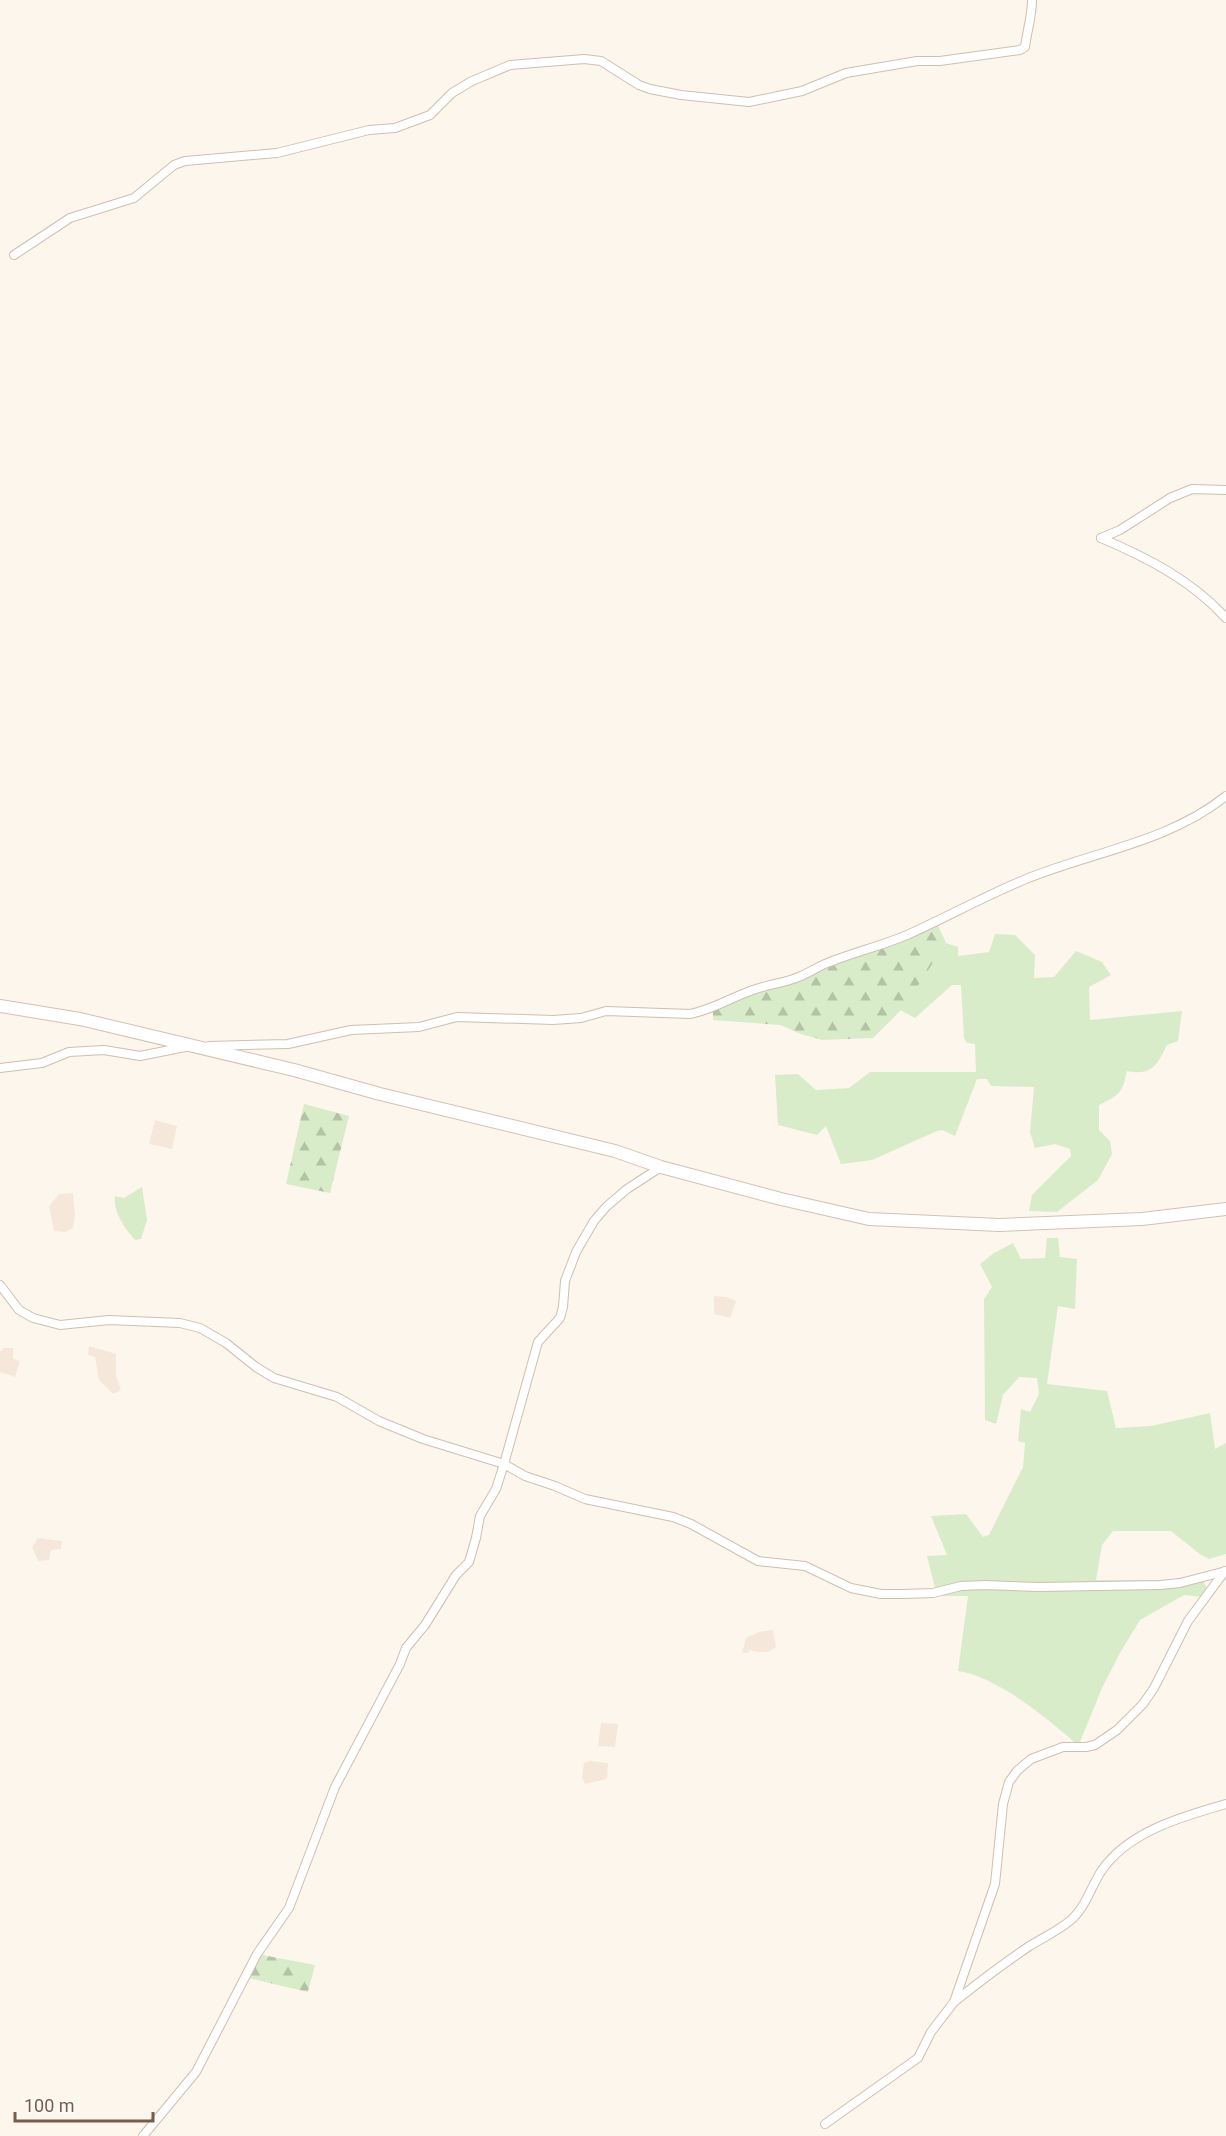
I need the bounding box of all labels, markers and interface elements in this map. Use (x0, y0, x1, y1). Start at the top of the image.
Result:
scale bar (15, 2085, 153, 2123)
text: 100 m (24, 2095, 75, 2116)

